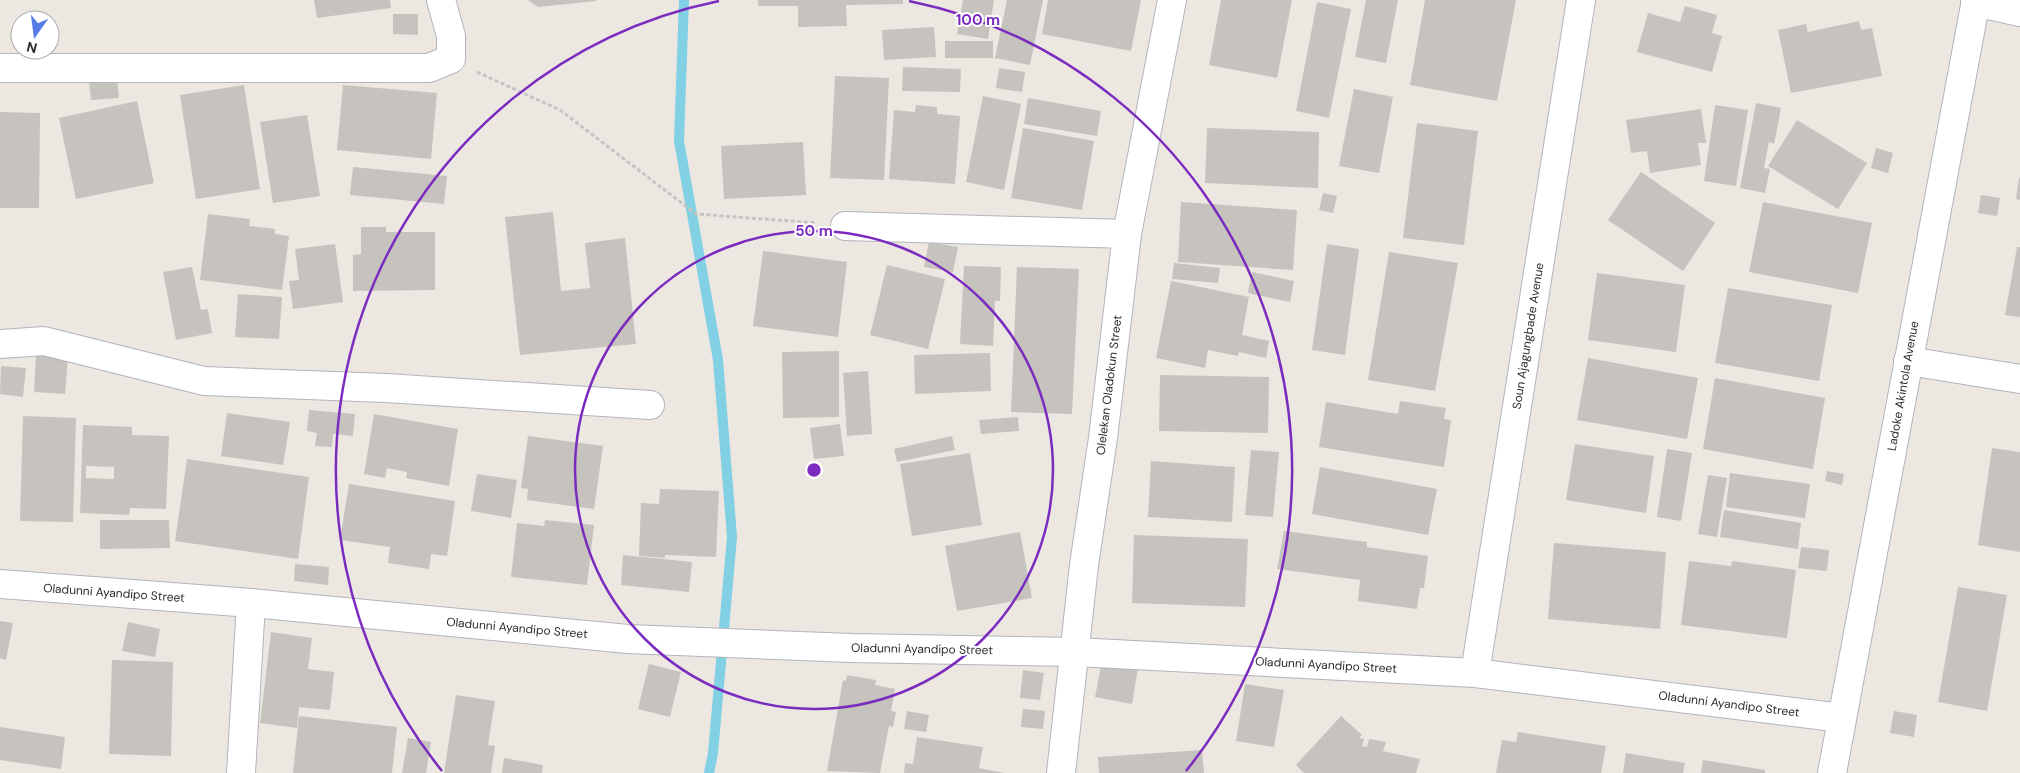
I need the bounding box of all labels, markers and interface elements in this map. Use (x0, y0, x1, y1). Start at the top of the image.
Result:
north arrow (10, 10, 60, 60)
text: 100 m (956, 10, 1000, 30)
text: N (25, 38, 39, 58)
text: 50 m (795, 221, 833, 241)
street label: Soun Ajagungbade Avenue (1509, 262, 1548, 410)
street label: Olelekan Oladokun Street (1092, 314, 1126, 456)
street label: Ladoke Akintola Avenue (1884, 320, 1922, 452)
centre of rings (805, 461, 823, 479)
street label: Oladunni Ayandipo Street (43, 580, 186, 606)
street label: Oladunni Ayandipo Street (446, 614, 589, 642)
street label: Oladunni Ayandipo Street (851, 640, 993, 658)
street label: Oladunni Ayandipo Street (1255, 653, 1398, 677)
street label: Oladunni Ayandipo Street (1658, 687, 1801, 721)

